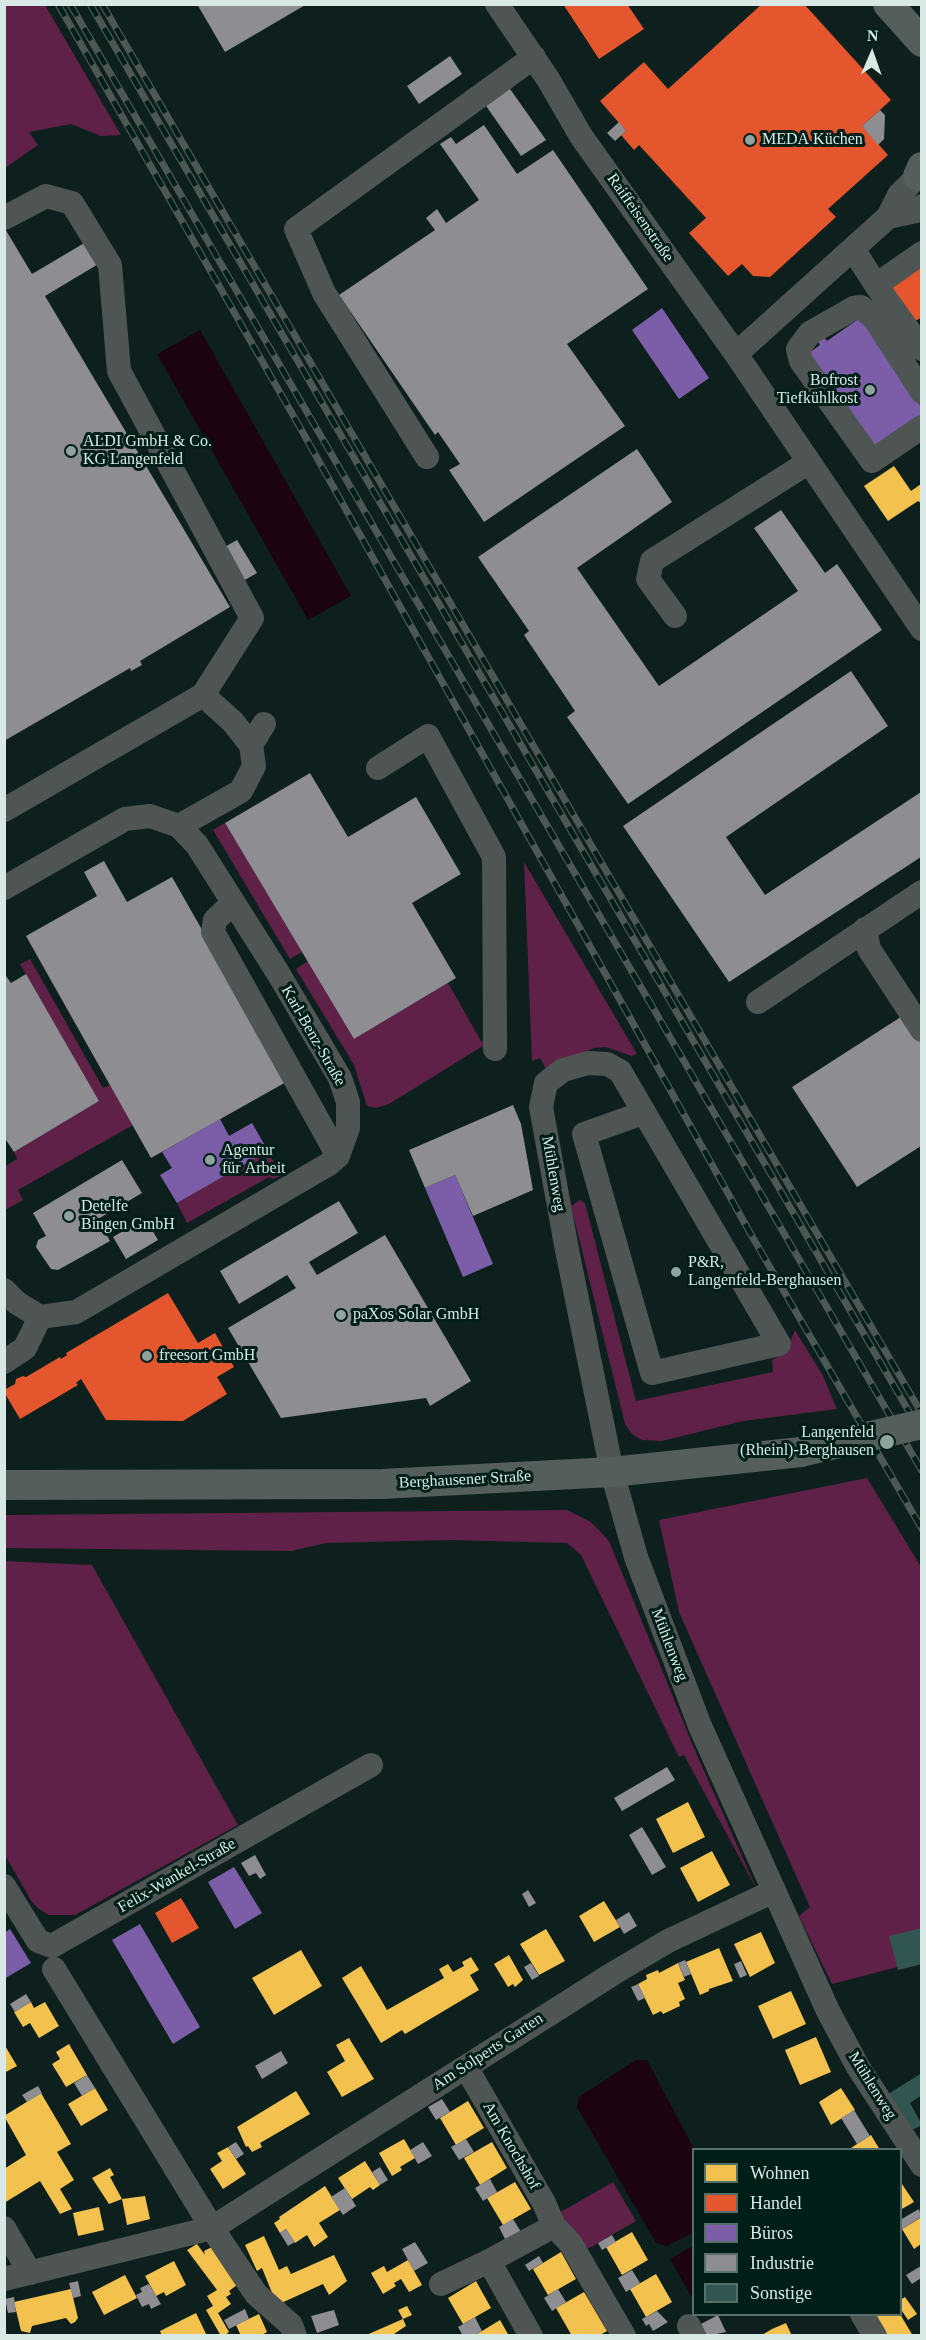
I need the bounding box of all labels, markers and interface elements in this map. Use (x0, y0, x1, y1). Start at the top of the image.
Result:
north arrow (842, 24, 902, 84)
text: N (867, 27, 879, 44)
place label: MEDA Küchen (762, 130, 863, 150)
marker: MEDA Küchen (743, 133, 757, 147)
street label: Raiffeisenstraße (602, 170, 678, 266)
place label: Bofrost Tiefkühlkost (777, 371, 858, 409)
marker: Bofrost Tiefkühlkost (863, 383, 877, 397)
place label: ALDI GmbH & Co. KG Langenfeld (83, 432, 212, 470)
marker: ALDI GmbH & Co. KG Langenfeld (64, 444, 78, 458)
street label: Karl-Benz-Straße (276, 982, 350, 1090)
street label: Mühlenweg (537, 1135, 569, 1213)
place label: Agentur für Arbeit (222, 1141, 286, 1179)
marker: Agentur für Arbeit (203, 1153, 217, 1167)
place label: Detelfe Bingen GmbH (81, 1197, 175, 1235)
marker: Detelfe Bingen GmbH (62, 1209, 76, 1223)
place label: P&R, Langenfeld-Berghausen (688, 1253, 841, 1291)
marker: P&R, Langenfeld-Berghausen (669, 1265, 683, 1279)
place label: paXos Solar GmbH (353, 1305, 479, 1325)
marker: paXos Solar GmbH (334, 1308, 348, 1322)
place label: freesort GmbH (159, 1346, 255, 1366)
marker: freesort GmbH (140, 1349, 154, 1363)
place label: Langenfeld (Rheinl)-Berghausen (740, 1423, 874, 1461)
marker: Langenfeld (Rheinl)-Berghausen (878, 1433, 896, 1451)
street label: Berghausener Straße (398, 1467, 532, 1493)
street label: Mühlenweg (646, 1606, 692, 1684)
street label: Felix-Wankel-Straße (115, 1834, 239, 1918)
street label: Am Solperts Garten (429, 2009, 547, 2095)
street label: Mühlenweg (844, 2049, 900, 2123)
street label: Am Knochshof (478, 2099, 544, 2193)
legend (692, 2148, 902, 2316)
text: Wohnen (750, 2163, 810, 2183)
text: Handel (750, 2193, 802, 2213)
text: Büros (750, 2223, 793, 2243)
text: Industrie (750, 2253, 814, 2273)
text: Sonstige (750, 2283, 812, 2303)

